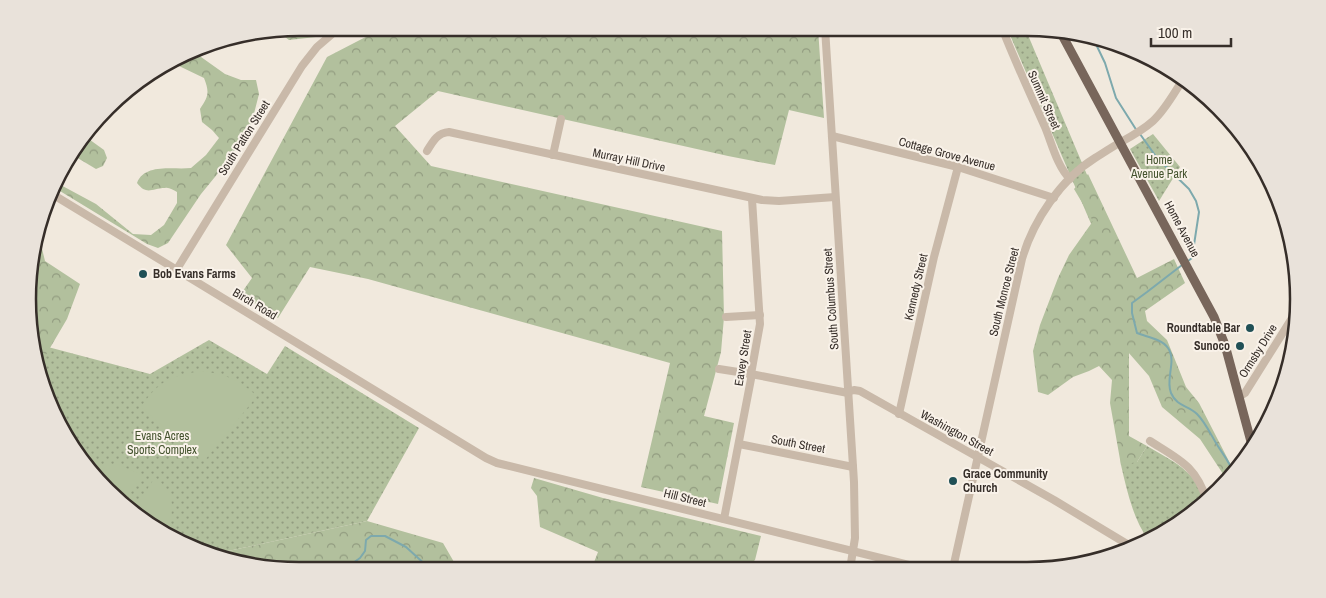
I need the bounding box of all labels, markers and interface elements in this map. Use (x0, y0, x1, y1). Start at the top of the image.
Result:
scale bar (1151, 15, 1231, 47)
text: 100 m (1158, 22, 1192, 43)
street label: Summit Street (1024, 68, 1064, 132)
street label: South Patton Street (214, 97, 274, 179)
street label: Cottage Grove Avenue (897, 133, 997, 175)
street label: Murray Hill Drive (591, 145, 667, 175)
park label: Home Avenue Park (1130, 152, 1187, 182)
street label: Home Avenue (1160, 198, 1204, 260)
street label: South Monroe Street (985, 246, 1023, 338)
street label: South Columbus Street (819, 247, 843, 350)
street label: Kennedy Street (901, 252, 931, 322)
place label: Bob Evans Farms (153, 266, 236, 282)
marker: Bob Evans Farms (137, 268, 149, 280)
street label: Birch Road (230, 284, 280, 324)
place label: Roundtable Bar (1167, 320, 1240, 336)
street label: Ormsby Drive (1235, 321, 1281, 381)
marker: Roundtable Bar (1244, 322, 1256, 334)
street label: Eavey Street (731, 329, 755, 387)
place label: Sunoco (1194, 338, 1230, 354)
marker: Sunoco (1234, 340, 1246, 352)
street label: Washington Street (918, 406, 997, 460)
park label: Evans Acres Sports Complex (127, 428, 197, 458)
street label: South Street (770, 431, 827, 457)
place label: Grace Community Church (963, 466, 1048, 496)
marker: Grace Community Church (947, 475, 959, 487)
street label: Hill Street (662, 485, 708, 511)

